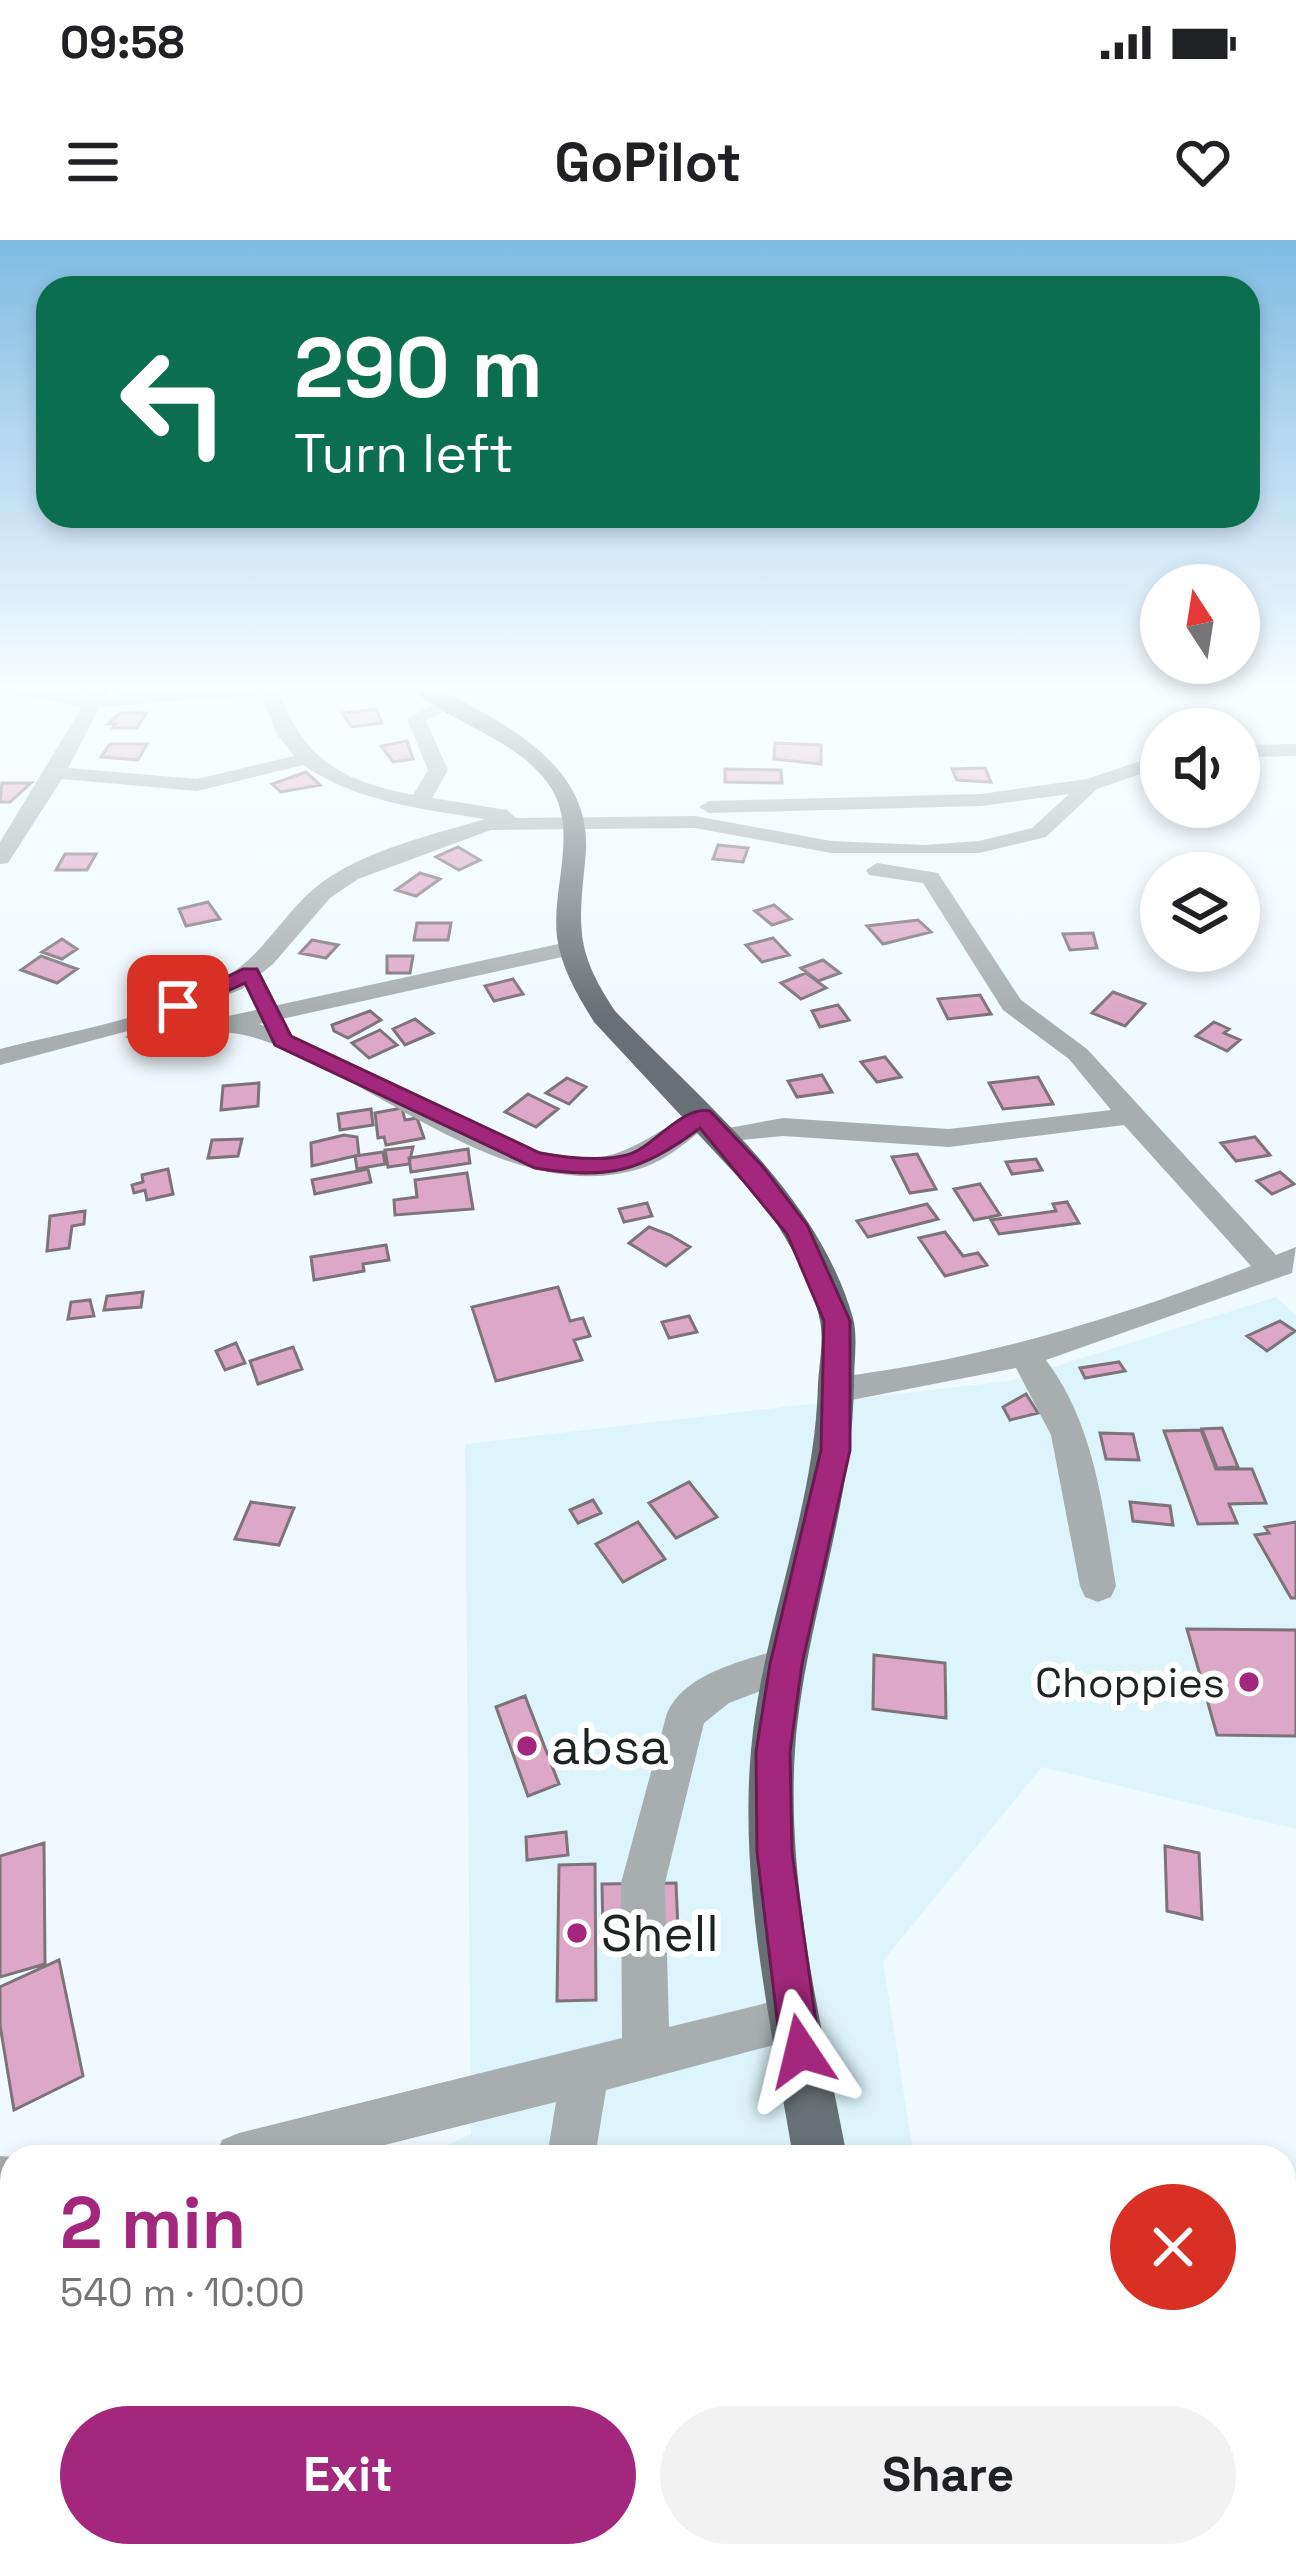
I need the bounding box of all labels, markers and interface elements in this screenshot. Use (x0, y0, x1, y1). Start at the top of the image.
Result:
text: 09:58 (60, 14, 184, 71)
text: GoPilot (555, 128, 741, 197)
icon: menu (60, 129, 126, 195)
icon: heart (1170, 129, 1236, 195)
text: 290 m (294, 314, 543, 422)
icon: left (96, 324, 252, 480)
text: Turn left (294, 419, 514, 488)
north arrow (1140, 564, 1260, 684)
map controls (1140, 564, 1260, 972)
button: sound (1140, 708, 1260, 828)
button: layers (1140, 852, 1260, 972)
pin (127, 955, 229, 1057)
icon: arrive (145, 973, 211, 1039)
place label: Choppies (1035, 1656, 1225, 1709)
marker: Choppies (1236, 1669, 1262, 1695)
place label: absa (551, 1714, 669, 1779)
marker: absa (514, 1733, 540, 1759)
place label: Shell (601, 1901, 719, 1966)
marker: Shell (564, 1920, 590, 1946)
position arrow (738, 1988, 864, 2114)
text: 2 min (60, 2177, 246, 2269)
button: close (1110, 2184, 1236, 2310)
text: 540 m · 10:00 (60, 2268, 305, 2317)
button: Exit (60, 2406, 636, 2544)
button: Share (660, 2406, 1236, 2544)

